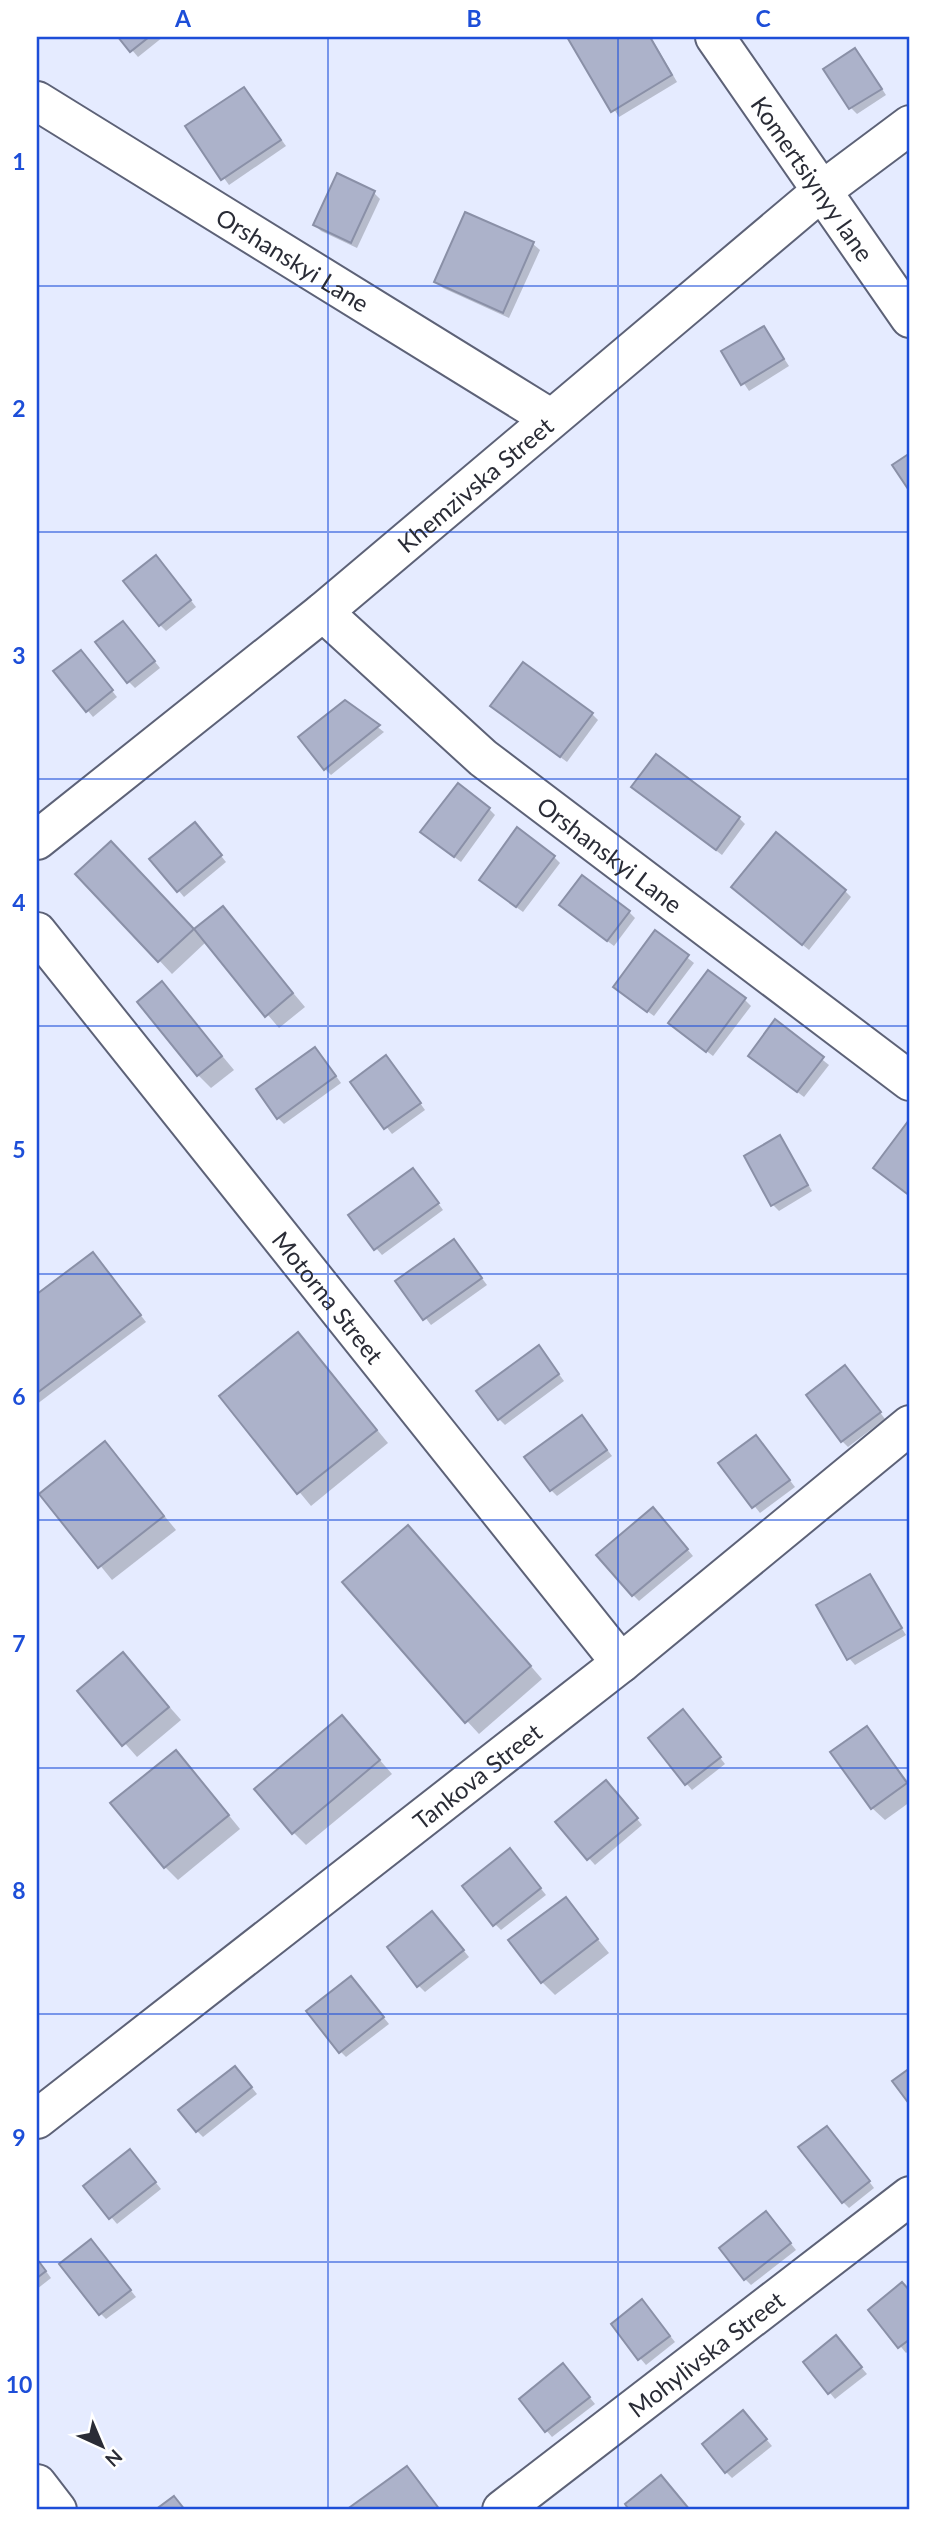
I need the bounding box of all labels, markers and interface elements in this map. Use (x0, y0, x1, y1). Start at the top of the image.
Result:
text: A (174, 4, 192, 32)
text: B (466, 4, 482, 32)
text: C (755, 4, 771, 32)
street label: Komertsiynyy lane (746, 90, 880, 266)
text: 1 (12, 147, 26, 175)
street label: Orshanskyi Lane (211, 201, 375, 317)
text: 2 (12, 394, 26, 422)
street label: Khemzivska Street (391, 410, 558, 558)
text: 3 (12, 641, 26, 669)
street label: Orshanskyi Lane (532, 790, 688, 918)
text: 4 (12, 888, 26, 916)
text: 5 (12, 1135, 26, 1163)
street label: Motorna Street (267, 1225, 390, 1369)
text: 6 (12, 1382, 26, 1410)
text: 7 (12, 1629, 26, 1657)
street label: Tankova Street (407, 1716, 547, 1835)
text: 8 (12, 1876, 26, 1904)
text: 9 (12, 2123, 26, 2151)
street label: Mohylivska Street (622, 2284, 790, 2422)
text: 10 (6, 2370, 32, 2398)
north arrow (66, 2410, 136, 2480)
text: N (101, 2445, 127, 2472)

